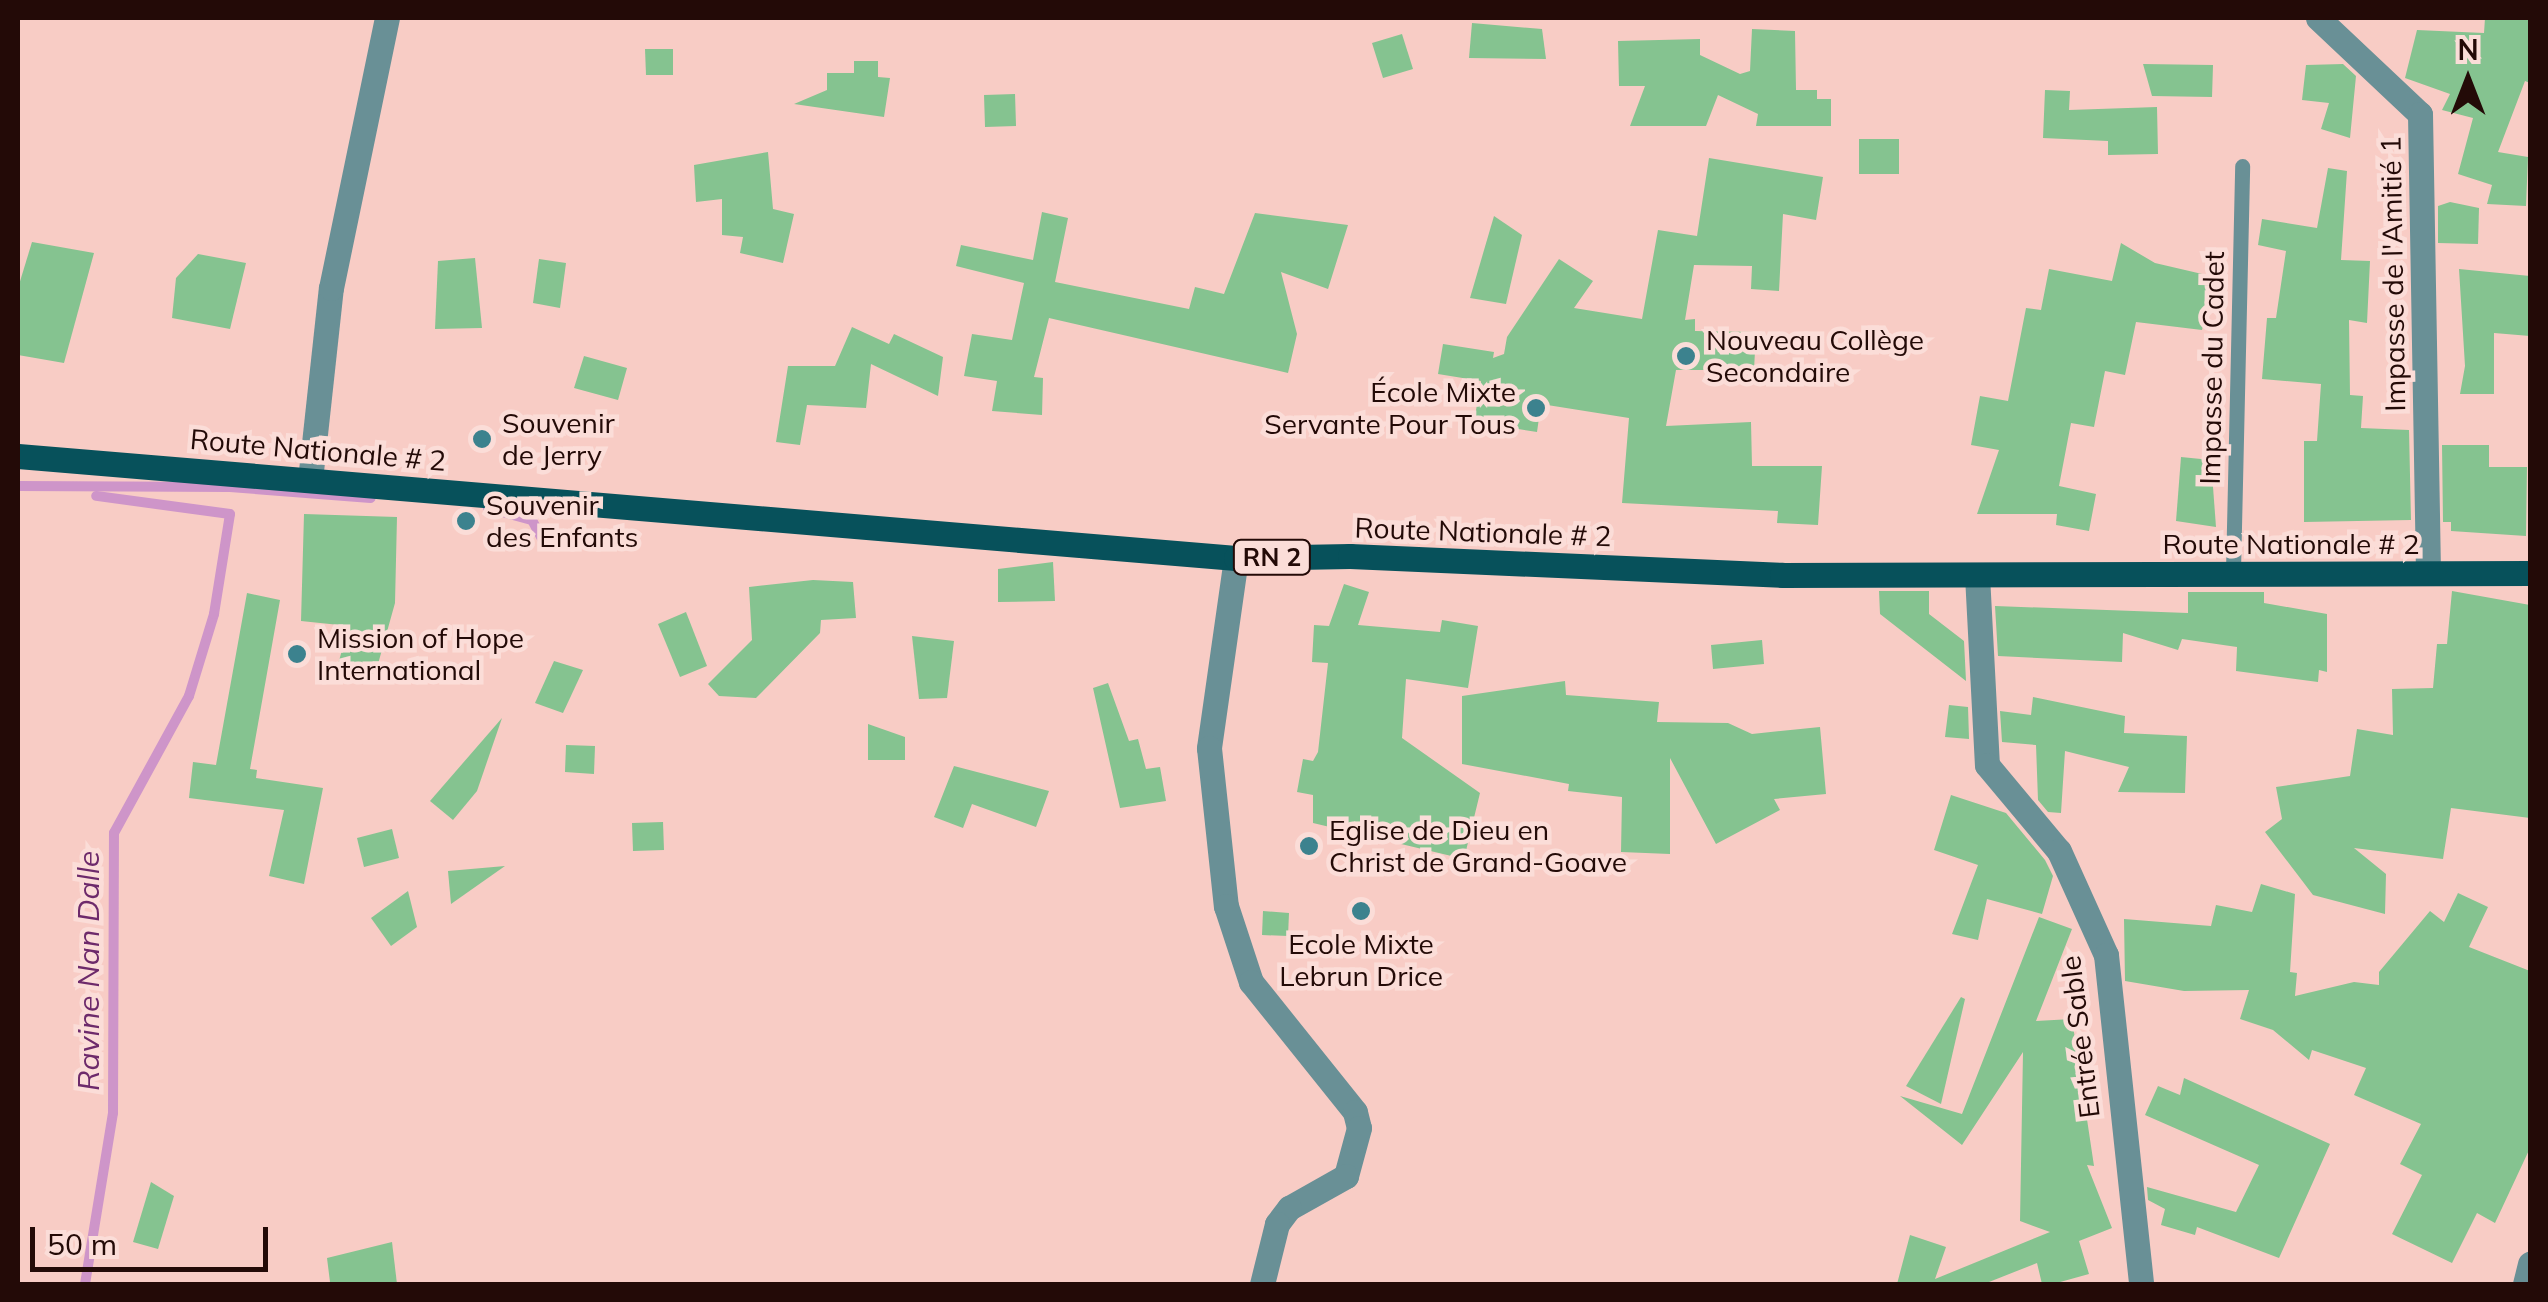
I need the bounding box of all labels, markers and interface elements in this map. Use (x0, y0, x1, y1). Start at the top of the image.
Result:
north arrow (2418, 30, 2518, 130)
text: N (2457, 32, 2479, 67)
street label: Impasse de l'Amitié 1 (2374, 136, 2412, 412)
street label: Impasse du Cadet (2193, 251, 2231, 485)
place label: Nouveau Collège Secondaire (1706, 323, 1924, 389)
marker: Nouveau Collège Secondaire (1675, 345, 1697, 367)
place label: École Mixte Servante Pour Tous (1264, 375, 1516, 441)
marker: École Mixte Servante Pour Tous (1525, 397, 1547, 419)
place label: Souvenir de Jerry (502, 406, 615, 472)
street label: Route Nationale # 2 (189, 422, 447, 478)
marker: Souvenir de Jerry (471, 428, 493, 450)
place label: Souvenir des Enfants (486, 488, 638, 554)
marker: Souvenir des Enfants (455, 510, 477, 532)
street label: Route Nationale # 2 (1354, 511, 1612, 553)
street label: Route Nationale # 2 (2163, 527, 2419, 561)
road number: RN 2 (1232, 537, 1312, 577)
place label: Mission of Hope International (317, 621, 524, 687)
marker: Mission of Hope International (286, 643, 308, 665)
place label: Eglise de Dieu en Christ de Grand-Goave (1329, 813, 1627, 879)
marker: Eglise de Dieu en Christ de Grand-Goave (1298, 835, 1320, 857)
water label: Ravine Nan Dalle (70, 851, 106, 1091)
marker: Ecole Mixte Lebrun Drice (1350, 900, 1372, 922)
place label: Ecole Mixte Lebrun Drice (1279, 927, 1443, 993)
street label: Entrée Sable (2053, 954, 2107, 1120)
scale bar (35, 1207, 272, 1269)
text: 50 m (47, 1225, 117, 1263)

